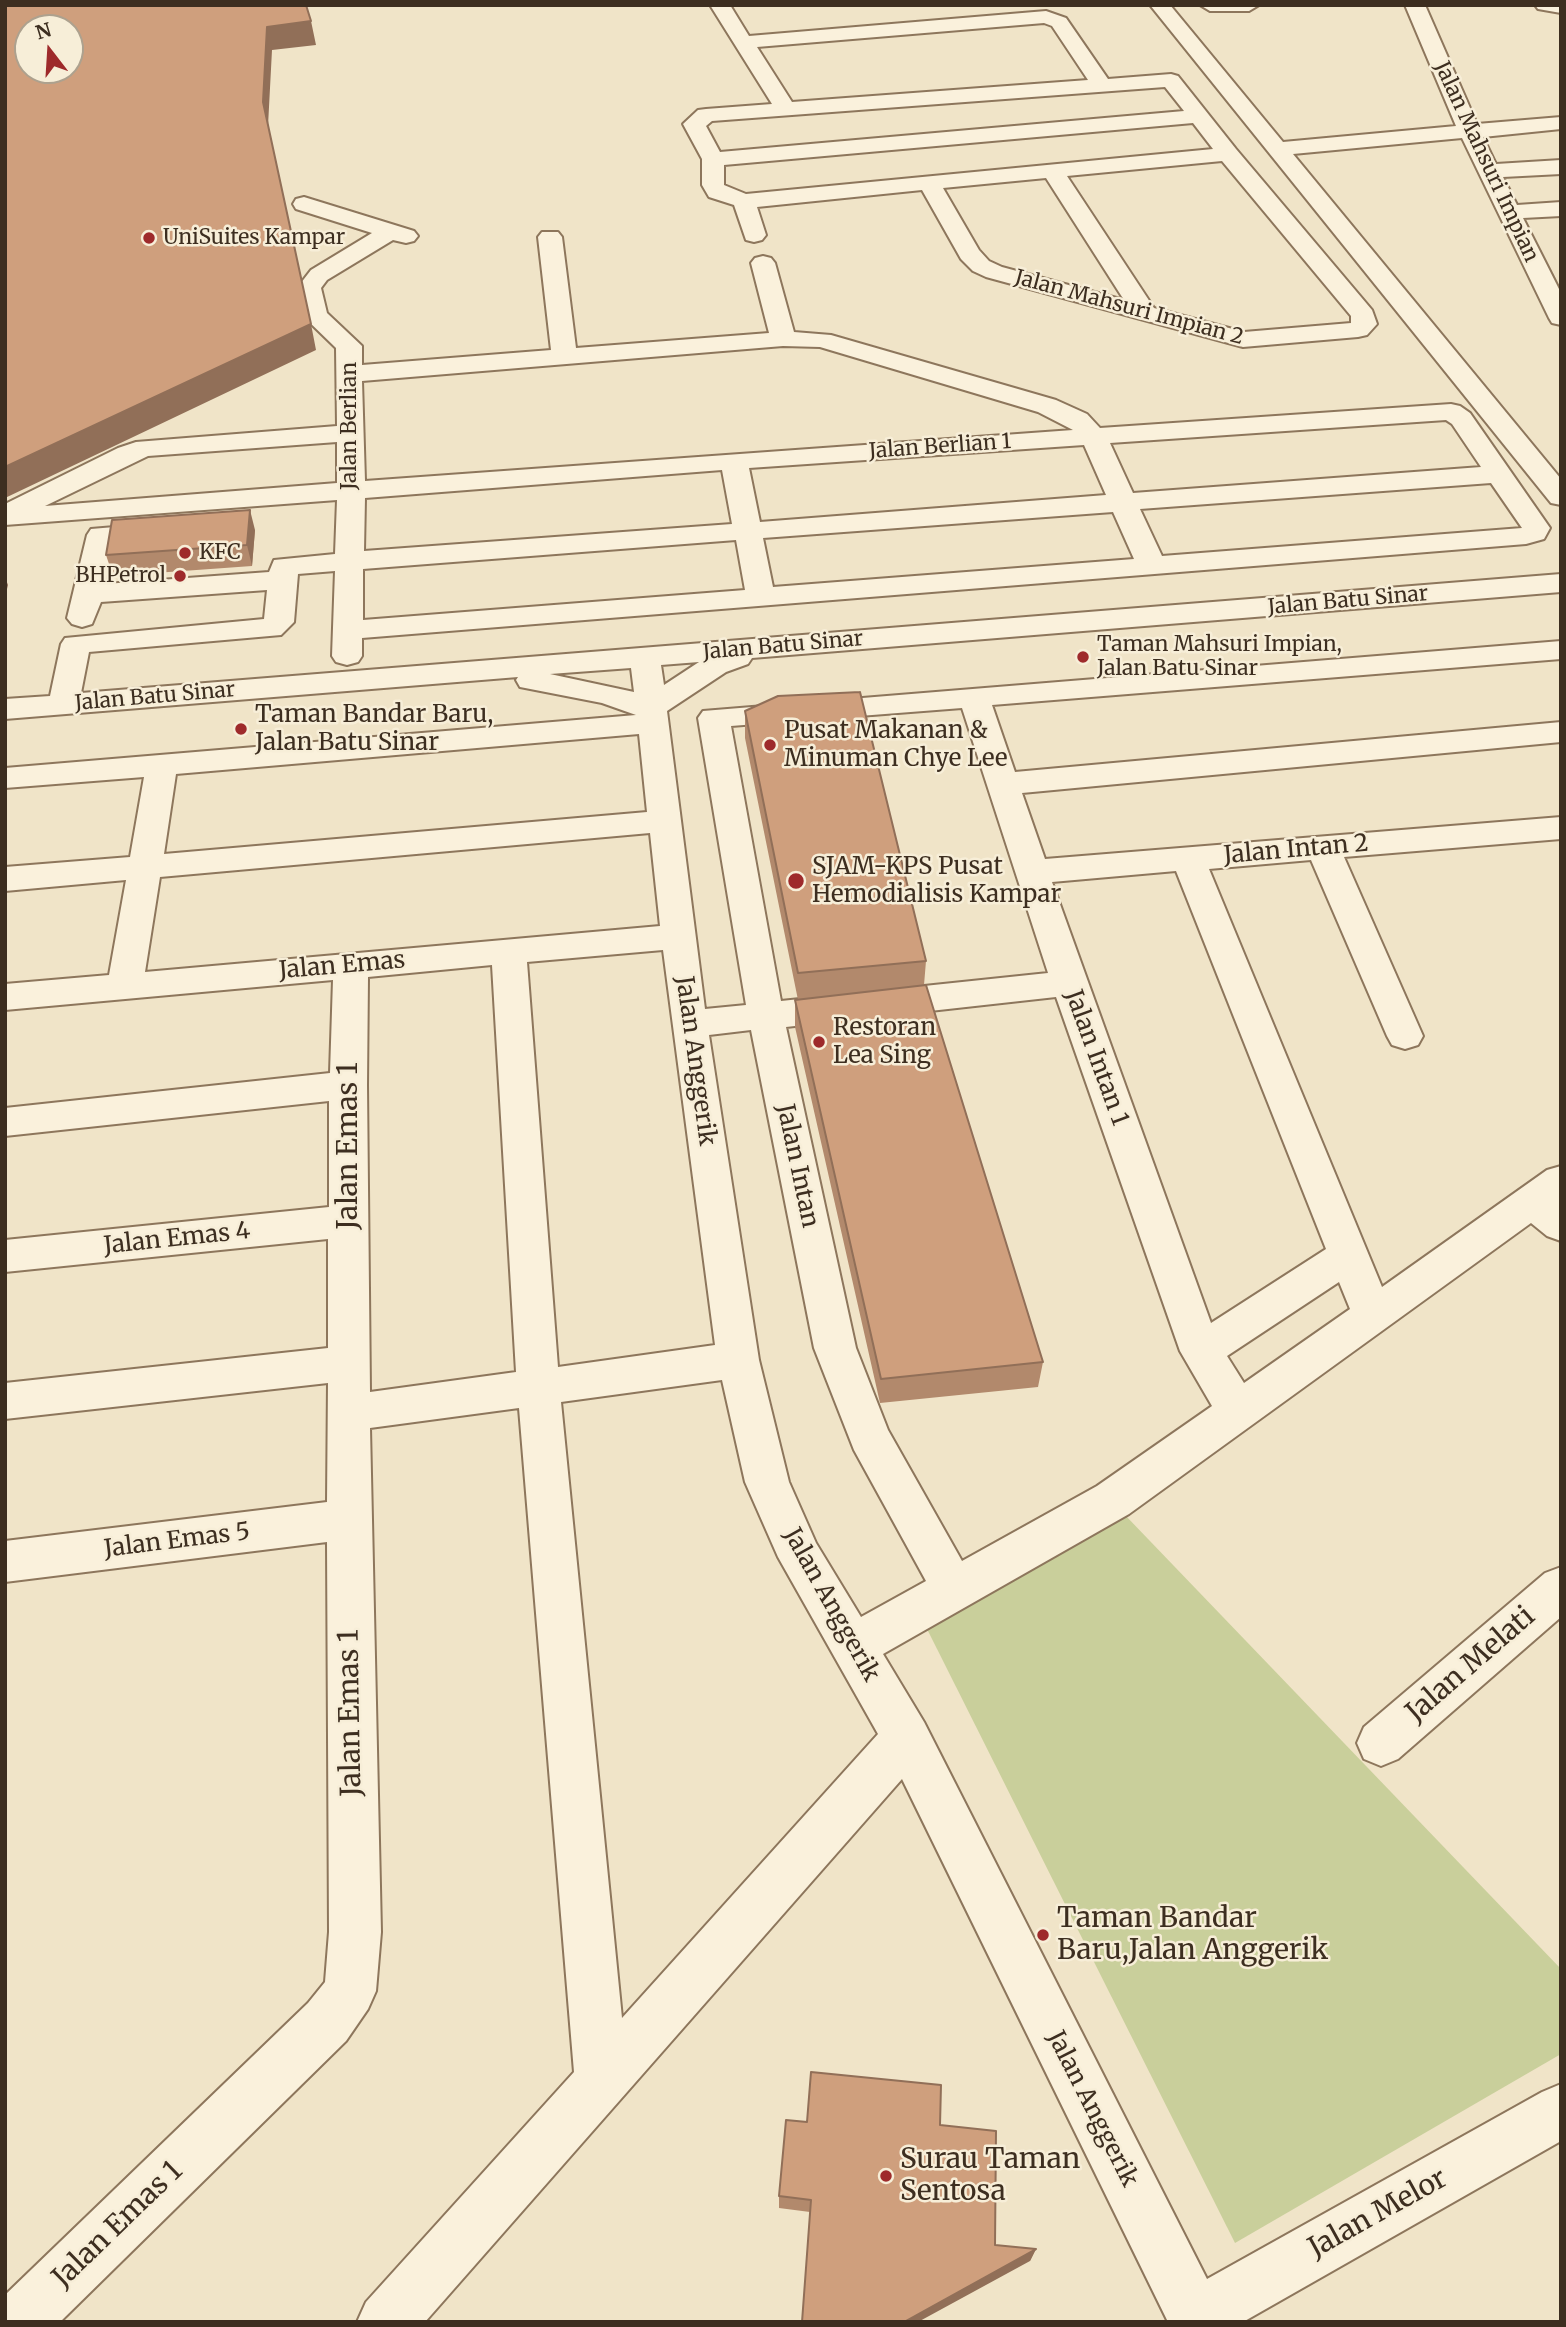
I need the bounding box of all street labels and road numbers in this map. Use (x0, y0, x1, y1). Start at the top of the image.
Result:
street label: Jalan Mahsuri Impian (1428, 58, 1544, 266)
street label: Jalan Mahsuri Impian 2 (1012, 265, 1246, 351)
street label: Jalan Berlian (337, 362, 363, 490)
street label: Jalan Berlian 1 (868, 429, 1012, 465)
street label: Jalan Batu Sinar (1267, 581, 1429, 621)
street label: Jalan Batu Sinar (702, 626, 864, 666)
street label: Jalan Batu Sinar (74, 677, 236, 717)
street label: Jalan Intan 2 (1222, 829, 1370, 871)
street label: Jalan Emas (278, 946, 406, 986)
street label: Jalan Anggerik (669, 974, 721, 1148)
street label: Jalan Intan 1 (1058, 986, 1134, 1130)
street label: Jalan Emas 1 (332, 1062, 366, 1230)
street label: Jalan Intan (770, 1102, 824, 1230)
street label: Jalan Emas 4 (102, 1217, 252, 1261)
street label: Jalan Emas 5 (103, 1518, 251, 1564)
street label: Jalan Anggerik (777, 1523, 885, 1687)
street label: Jalan Melati (1400, 1600, 1542, 1730)
street label: Jalan Emas 1 (333, 1629, 369, 1797)
street label: Jalan Anggerik (1040, 2026, 1144, 2192)
street label: Jalan Emas 1 (46, 2155, 190, 2295)
street label: Jalan Melor (1303, 2162, 1453, 2266)

